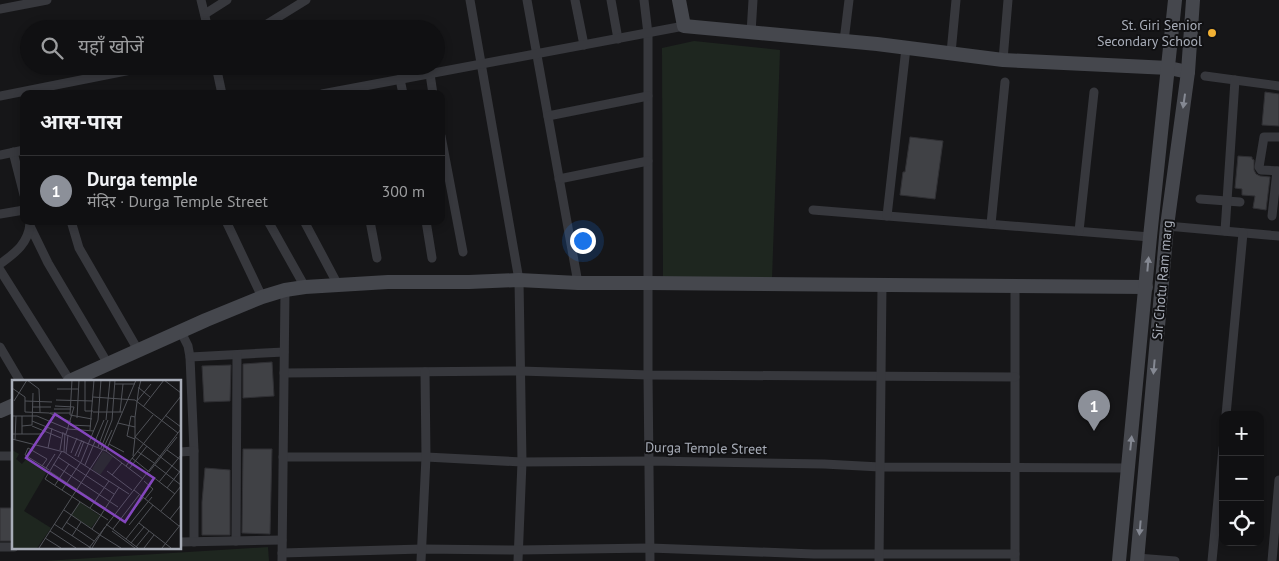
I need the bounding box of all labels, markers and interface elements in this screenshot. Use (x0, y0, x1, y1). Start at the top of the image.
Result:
place label: St. Giri Senior Secondary School (1097, 16, 1202, 50)
search box (20, 20, 445, 75)
marker: St. Giri Senior Secondary School (1206, 27, 1218, 39)
icon: search (38, 34, 66, 62)
text: यहाँ खोजें (78, 34, 144, 58)
one-way arrow (1180, 93, 1188, 109)
text: आस-पास (40, 108, 122, 135)
text: Durga temple (87, 167, 198, 191)
text: 1 (51, 181, 61, 201)
text: 300 m (382, 181, 425, 201)
text: मंदिर · Durga Temple Street (87, 191, 268, 211)
street label: Sir Chotu Ram marg (1148, 220, 1176, 340)
your location (570, 228, 596, 254)
one-way arrow (1144, 255, 1152, 271)
one-way arrow (1150, 359, 1158, 375)
inset map (12, 380, 181, 548)
pin: 1 (1078, 390, 1110, 431)
map controls (1219, 411, 1264, 546)
button: + (1219, 411, 1264, 456)
one-way arrow (1127, 434, 1135, 450)
street label: Durga Temple Street (645, 438, 767, 458)
button: − (1219, 456, 1264, 501)
button: locate (1219, 501, 1264, 546)
one-way arrow (1136, 521, 1144, 537)

